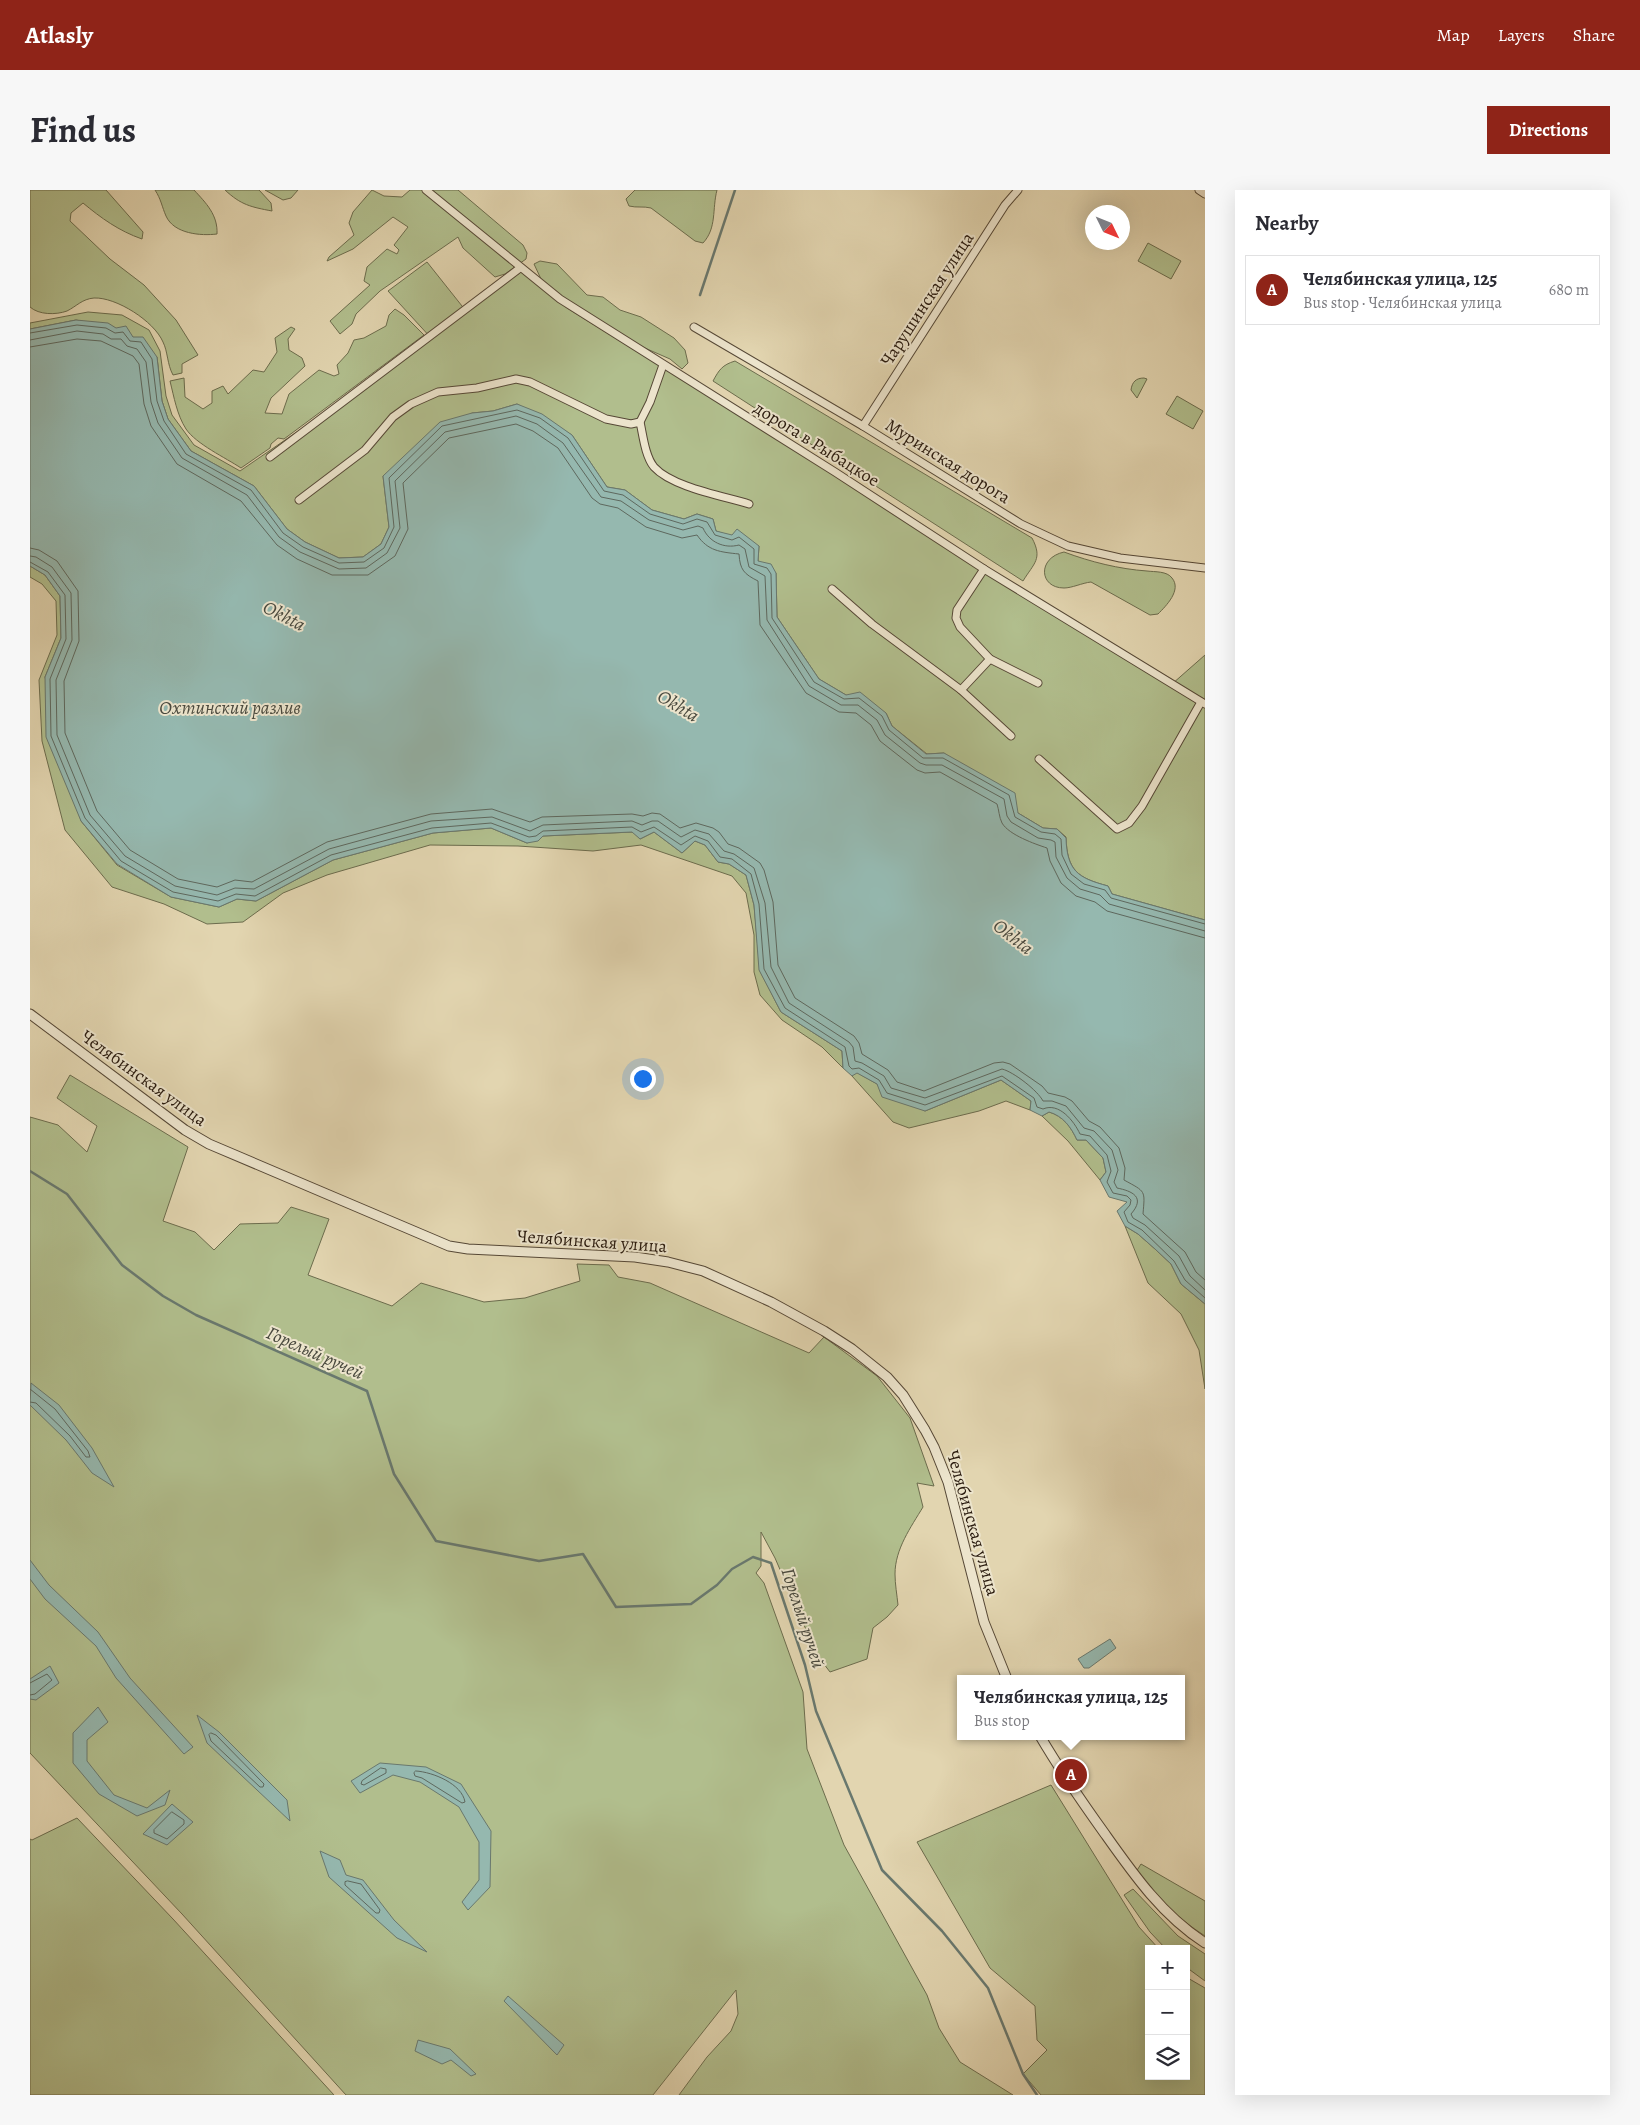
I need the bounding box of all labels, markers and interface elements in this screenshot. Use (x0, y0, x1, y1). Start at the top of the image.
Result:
text: Atlasly (25, 19, 93, 51)
text: Map (1437, 23, 1470, 47)
text: Layers (1498, 23, 1545, 47)
text: Share (1573, 23, 1615, 47)
text: Find us (30, 106, 136, 154)
button: Directions (1487, 106, 1610, 154)
north arrow (1085, 205, 1130, 250)
text: Nearby (1255, 209, 1318, 237)
street label: Чарушинская улица (875, 227, 980, 371)
text: Челябинская улица, 125 (1303, 266, 1497, 292)
text: A (1267, 279, 1277, 301)
text: 680 m (1549, 279, 1589, 301)
text: Bus stop · Челябинская улица (1303, 292, 1502, 314)
street label: дорога в Рыбацкое (749, 395, 884, 492)
street label: Муринская дорога (881, 413, 1016, 509)
water label: Okhta (258, 594, 310, 638)
water label: Okhta (652, 683, 704, 729)
water label: Охтинский разлив (159, 695, 301, 721)
water label: Okhta (988, 913, 1039, 961)
street label: Челябинская улица (76, 1024, 212, 1132)
your location (630, 1066, 656, 1092)
street label: Челябинская улица (516, 1224, 668, 1258)
water label: Горелый ручей (262, 1320, 368, 1386)
street label: Челябинская улица (941, 1448, 1005, 1599)
water label: Горелый ручей (775, 1564, 831, 1672)
popup (957, 1675, 1185, 1740)
text: Челябинская улица, 125 (974, 1684, 1168, 1710)
text: Bus stop (974, 1710, 1030, 1732)
pin: A (1055, 1756, 1087, 1794)
map controls (1145, 1945, 1190, 2080)
button: + (1145, 1945, 1190, 1990)
button: − (1145, 1990, 1190, 2035)
button: layers (1145, 2035, 1190, 2080)

